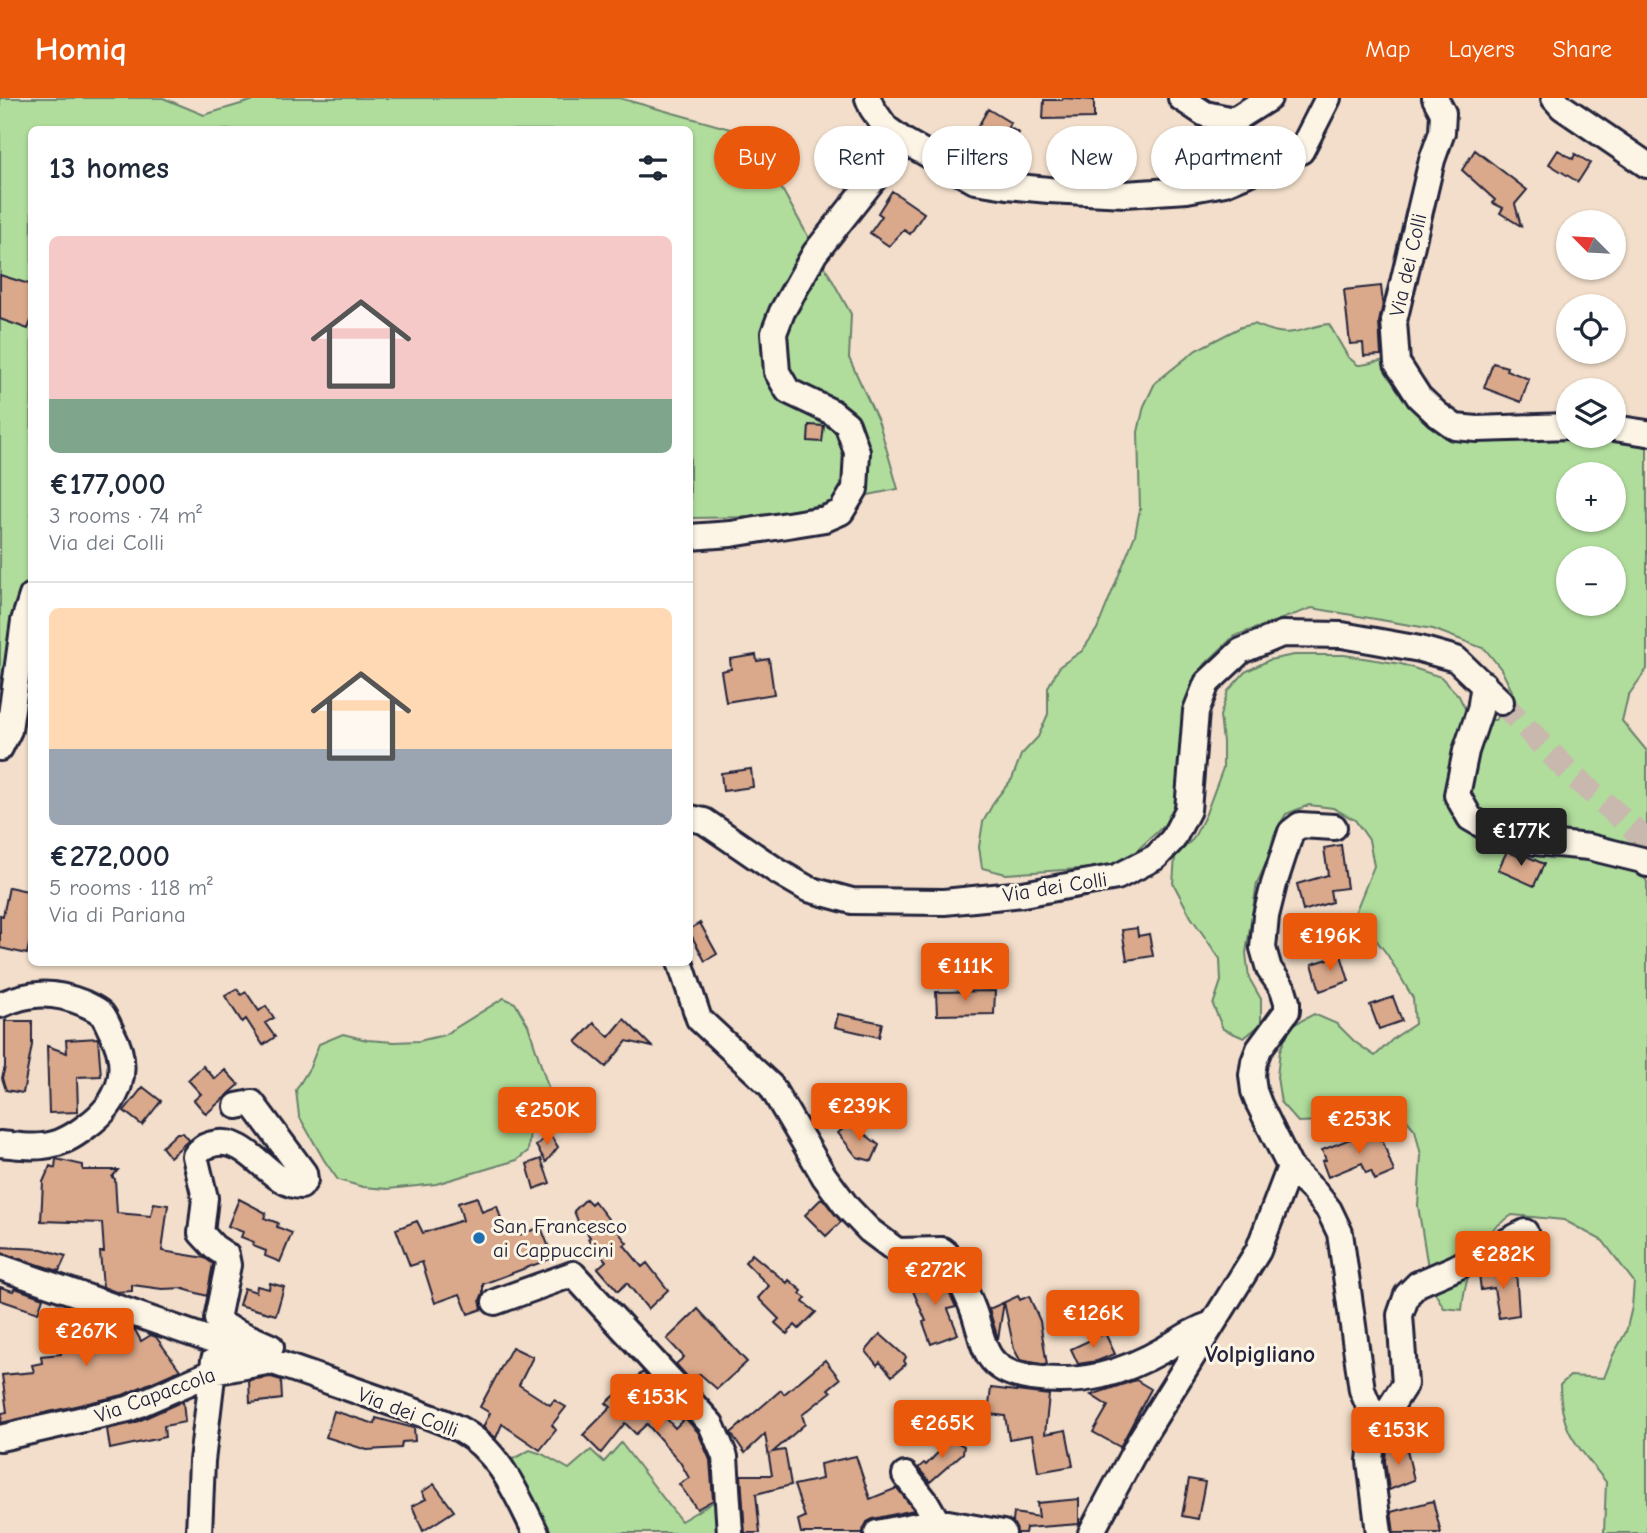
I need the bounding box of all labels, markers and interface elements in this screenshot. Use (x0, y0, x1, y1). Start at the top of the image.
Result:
text: Homiq (35, 30, 127, 68)
text: Map (1365, 35, 1411, 63)
text: Layers (1449, 35, 1514, 63)
text: Share (1552, 35, 1612, 63)
chip: Buy (714, 126, 800, 189)
chip: Rent (814, 126, 908, 189)
chip: Filters (922, 126, 1032, 189)
chip: New (1046, 126, 1137, 189)
chip: Apartment (1151, 126, 1306, 189)
icon: filters (634, 149, 672, 187)
text: 13 homes (49, 151, 169, 186)
north arrow (1556, 210, 1626, 280)
map controls (1556, 210, 1626, 616)
street label: Via dei Colli (1384, 211, 1432, 319)
icon: home (298, 281, 424, 407)
button: locate (1556, 294, 1626, 364)
button: layers (1556, 378, 1626, 448)
button: + (1556, 462, 1626, 532)
text: €177,000 (49, 467, 166, 502)
text: 3 rooms · 74 m² (49, 502, 202, 529)
text: Via dei Colli (49, 529, 164, 556)
button: − (1556, 546, 1626, 616)
icon: home (298, 653, 424, 779)
pin: €177K (1472, 808, 1570, 868)
text: €177K (1492, 817, 1550, 844)
text: €272,000 (49, 839, 170, 874)
street label: Via dei Colli (1001, 867, 1109, 907)
text: 5 rooms · 118 m² (49, 874, 213, 901)
text: Via di Pariana (49, 901, 186, 928)
pin: €196K (1281, 914, 1379, 973)
text: €196K (1299, 922, 1361, 949)
pin: €111K (916, 944, 1014, 1003)
text: €111K (937, 952, 993, 979)
pin: €239K (810, 1084, 908, 1143)
pin: €250K (498, 1088, 596, 1147)
text: €239K (827, 1092, 891, 1119)
text: €250K (514, 1096, 580, 1123)
pin: €253K (1310, 1096, 1408, 1156)
text: €253K (1327, 1105, 1391, 1132)
place label: San Francesco ai Cappuccini (493, 1214, 627, 1262)
marker: San Francesco ai Cappuccini (471, 1230, 487, 1246)
pin: €282K (1454, 1232, 1552, 1291)
text: €282K (1471, 1240, 1535, 1267)
pin: €272K (886, 1248, 984, 1307)
text: €272K (904, 1256, 966, 1283)
pin: €126K (1044, 1290, 1142, 1350)
text: €126K (1062, 1299, 1124, 1326)
pin: €267K (37, 1308, 135, 1368)
text: €267K (55, 1317, 117, 1344)
district label: Volpigliano (1205, 1340, 1315, 1368)
street label: Via Capaccola (92, 1362, 218, 1428)
pin: €153K (608, 1374, 706, 1434)
street label: Via dei Colli (355, 1382, 461, 1442)
text: €153K (626, 1383, 688, 1410)
pin: €265K (893, 1400, 991, 1460)
pin: €153K (1349, 1408, 1447, 1467)
text: €265K (910, 1409, 974, 1436)
text: €153K (1367, 1416, 1429, 1443)

